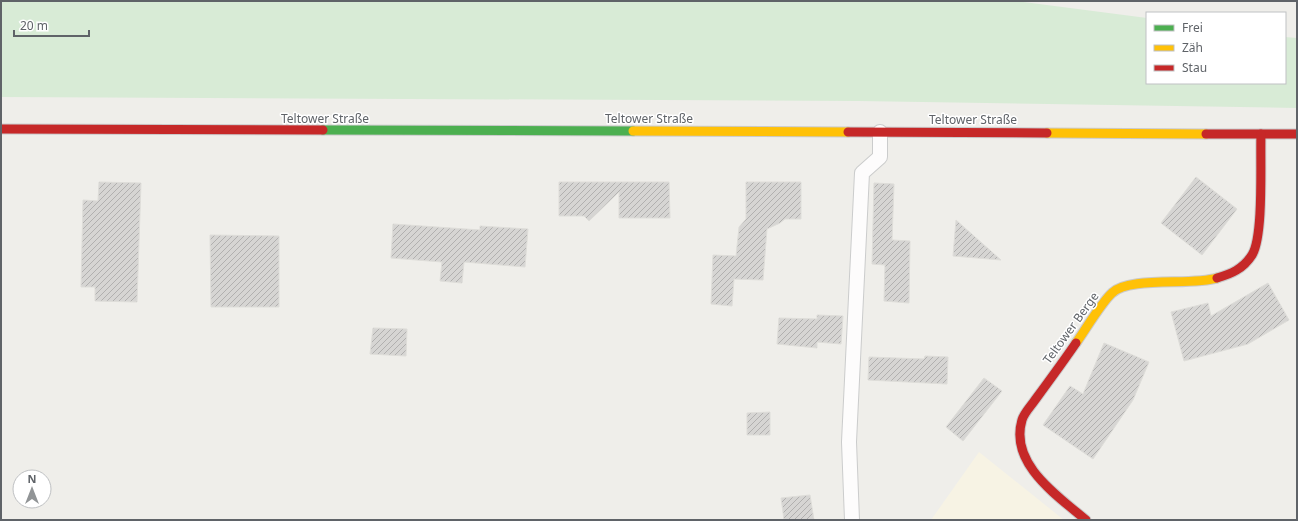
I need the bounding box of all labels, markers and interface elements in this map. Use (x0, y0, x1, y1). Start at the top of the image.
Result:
scale bar (14, 12, 89, 38)
legend (1146, 12, 1286, 84)
text: 20 m (20, 17, 48, 34)
text: Frei (1182, 19, 1203, 36)
text: Zäh (1182, 39, 1203, 56)
text: Stau (1182, 59, 1207, 76)
street label: Teltower Straße (281, 110, 369, 127)
street label: Teltower Straße (605, 110, 693, 127)
street label: Teltower Straße (929, 111, 1017, 128)
street label: Teltower Berge (1039, 288, 1103, 367)
north arrow (12, 469, 52, 509)
text: N (28, 471, 36, 486)

